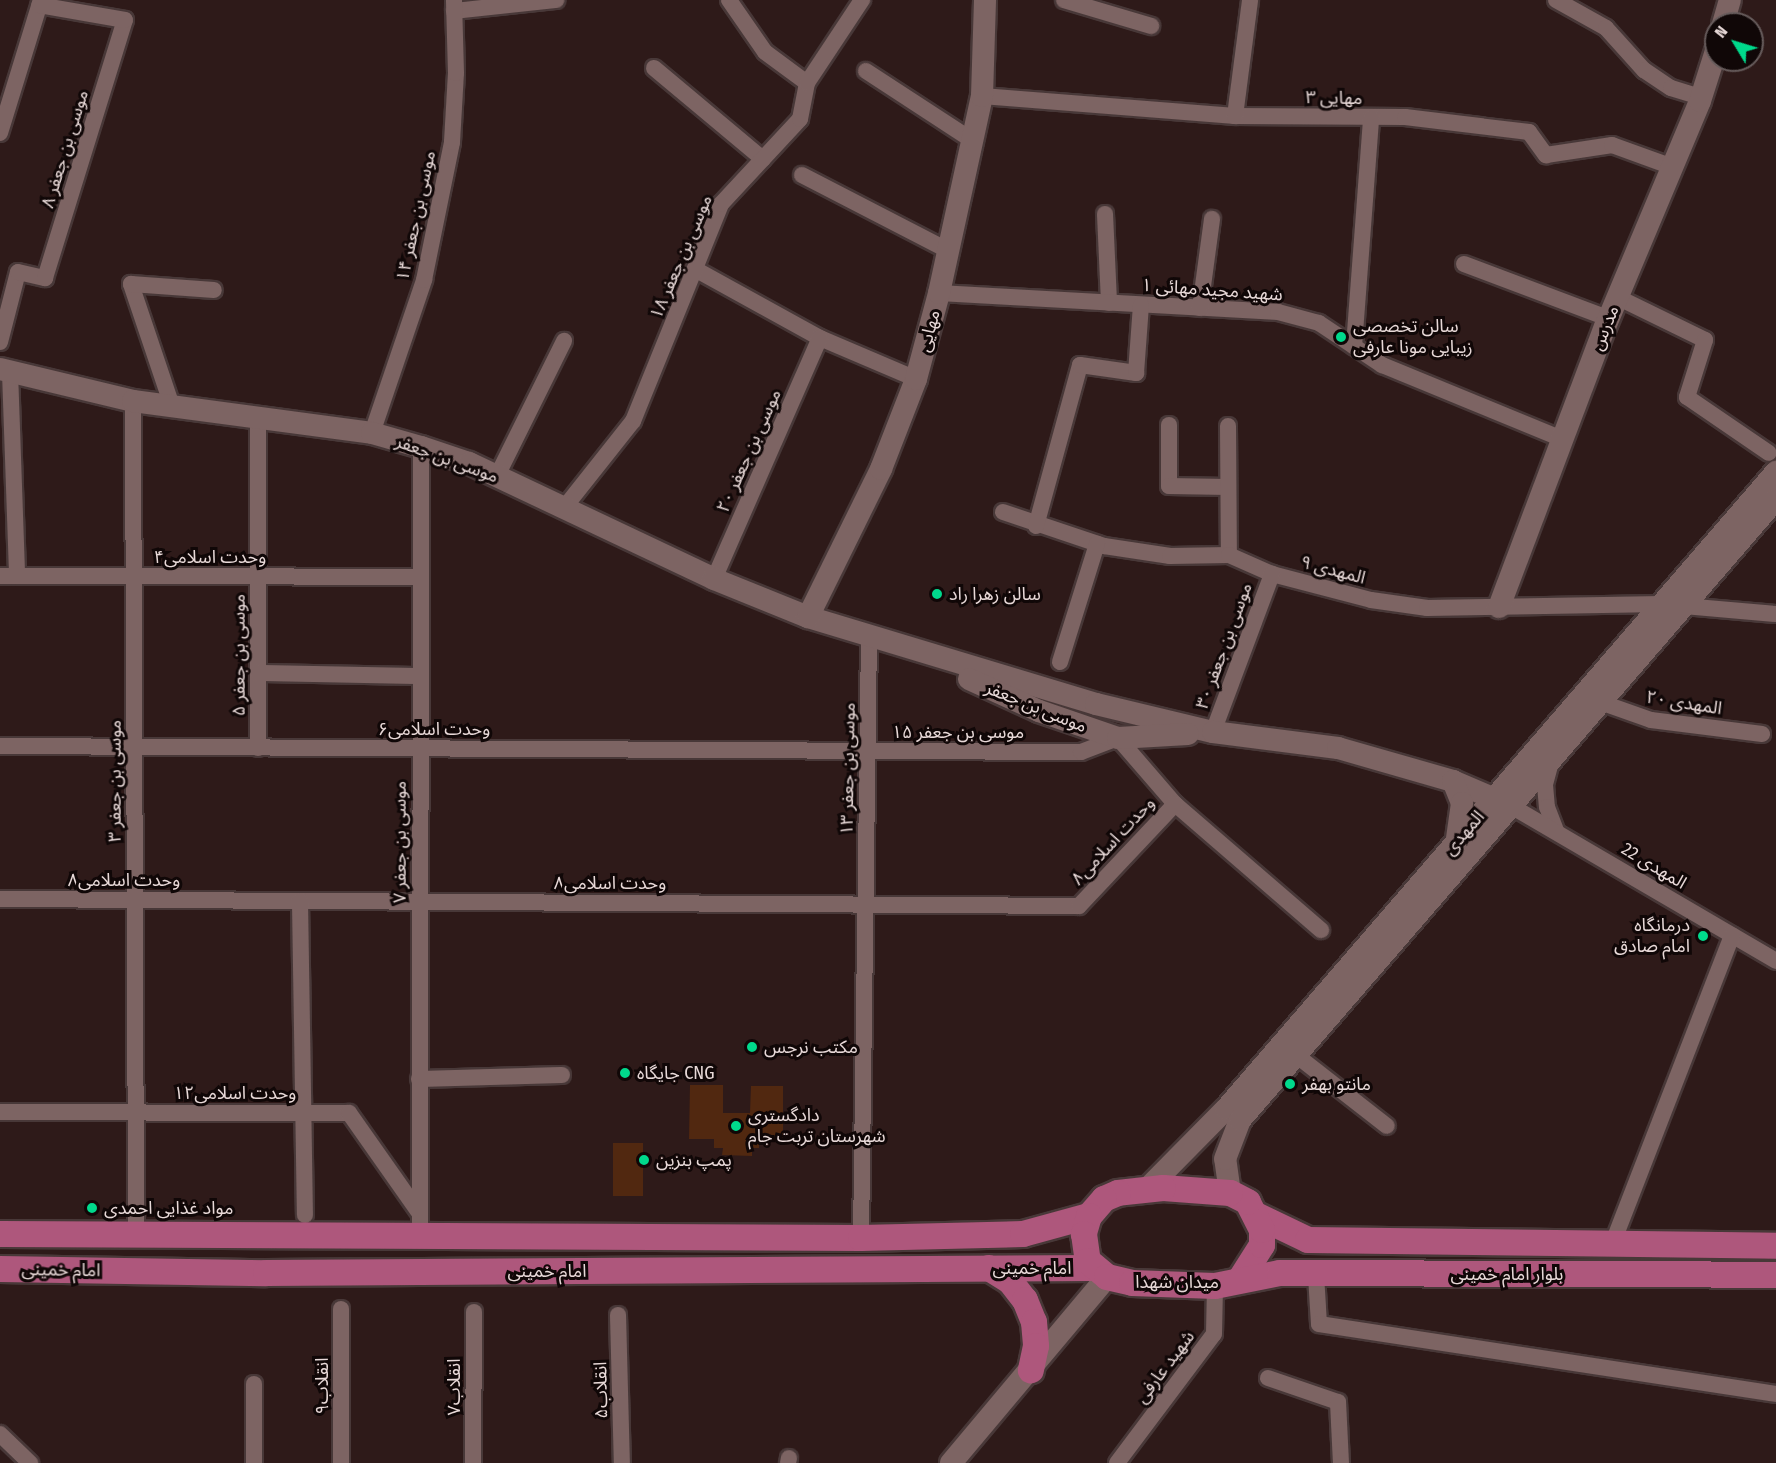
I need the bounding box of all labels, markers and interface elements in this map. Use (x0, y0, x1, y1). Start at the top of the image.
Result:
north arrow (1704, 12, 1764, 72)
text: N (1711, 22, 1731, 41)
street label: موسی بن جعفر ۸ (37, 87, 93, 211)
street label: مهایی ۳ (1305, 87, 1363, 109)
street label: موسی بن جعفر ۱۴ (392, 149, 440, 283)
street label: موسی بن جعفر ۱۸ (645, 192, 717, 322)
street label: شهید مجید مهائی ۱ (1141, 274, 1283, 306)
street label: مدرس (1586, 302, 1624, 354)
street label: مهایی (913, 308, 945, 354)
place label: سالن تخصصی زیبایی مونا عارفی (1353, 316, 1473, 358)
marker: سالن تخصصی زیبایی مونا عارفی (1334, 330, 1348, 344)
street label: موسی بن جعفر ۲۰ (712, 386, 786, 516)
street label: موسی بن جعفر (393, 430, 501, 488)
street label: وحدت اسلامی۴ (154, 546, 266, 568)
street label: المهدی ۹ (1298, 551, 1368, 589)
street label: موسی بن جعفر ۳۰ (1191, 580, 1257, 712)
place label: سالن زهرا راد (949, 583, 1041, 605)
marker: سالن زهرا راد (930, 587, 944, 601)
street label: موسی بن جعفر ۵ (228, 594, 250, 716)
street label: موسی بن جعفر (982, 677, 1090, 737)
street label: المهدی ۲۰ (1644, 686, 1724, 720)
street label: موسی بن جعفر ۱۳ (836, 703, 860, 835)
street label: وحدت اسلامی۶ (378, 718, 490, 740)
street label: موسی بن جعفر ۳ (104, 720, 126, 842)
street label: موسی بن جعفر ۱۵ (892, 721, 1024, 743)
street label: موسی بن جعفر ۷ (389, 781, 411, 903)
street label: وحدت اسلامی۸ (1067, 792, 1159, 890)
street label: المهدی (1439, 806, 1489, 860)
street label: المهدی 22 (1618, 838, 1690, 894)
street label: وحدت اسلامی۸ (68, 869, 180, 891)
street label: وحدت اسلامی۸ (554, 872, 666, 894)
place label: درمانگاه امام صادق (1614, 915, 1690, 958)
marker: درمانگاه امام صادق (1694, 927, 1712, 945)
place label: مكتب نرجس (764, 1036, 858, 1058)
marker: مكتب نرجس (745, 1040, 759, 1054)
place label: جایگاه CNG (637, 1062, 715, 1084)
marker: جایگاه CNG (618, 1066, 632, 1080)
place label: مانتو بهفر (1302, 1073, 1371, 1095)
marker: مانتو بهفر (1283, 1077, 1297, 1091)
street label: وحدت اسلامی۱۲ (174, 1082, 296, 1104)
place label: دادگستری شهرستان تربت جام (748, 1105, 886, 1148)
marker: دادگستری شهرستان تربت جام (729, 1119, 743, 1133)
place label: پمپ بنزین (656, 1149, 732, 1171)
marker: پمپ بنزین (637, 1153, 651, 1167)
place label: مواد غذایی احمدی (104, 1197, 233, 1219)
marker: مواد غذایی احمدی (85, 1201, 99, 1215)
street label: امام خمینی (992, 1257, 1072, 1279)
street label: امام خمینی (21, 1259, 101, 1281)
street label: امام خمینی (507, 1260, 587, 1282)
street label: بلوار امام خمینی (1451, 1263, 1563, 1285)
street label: میدان شهدا (1135, 1271, 1219, 1293)
street label: شهید عارفی (1131, 1326, 1199, 1408)
street label: انقلاب۹ (311, 1358, 333, 1414)
street label: انقلاب۷ (443, 1359, 465, 1415)
street label: انقلاب۵ (590, 1361, 612, 1419)

